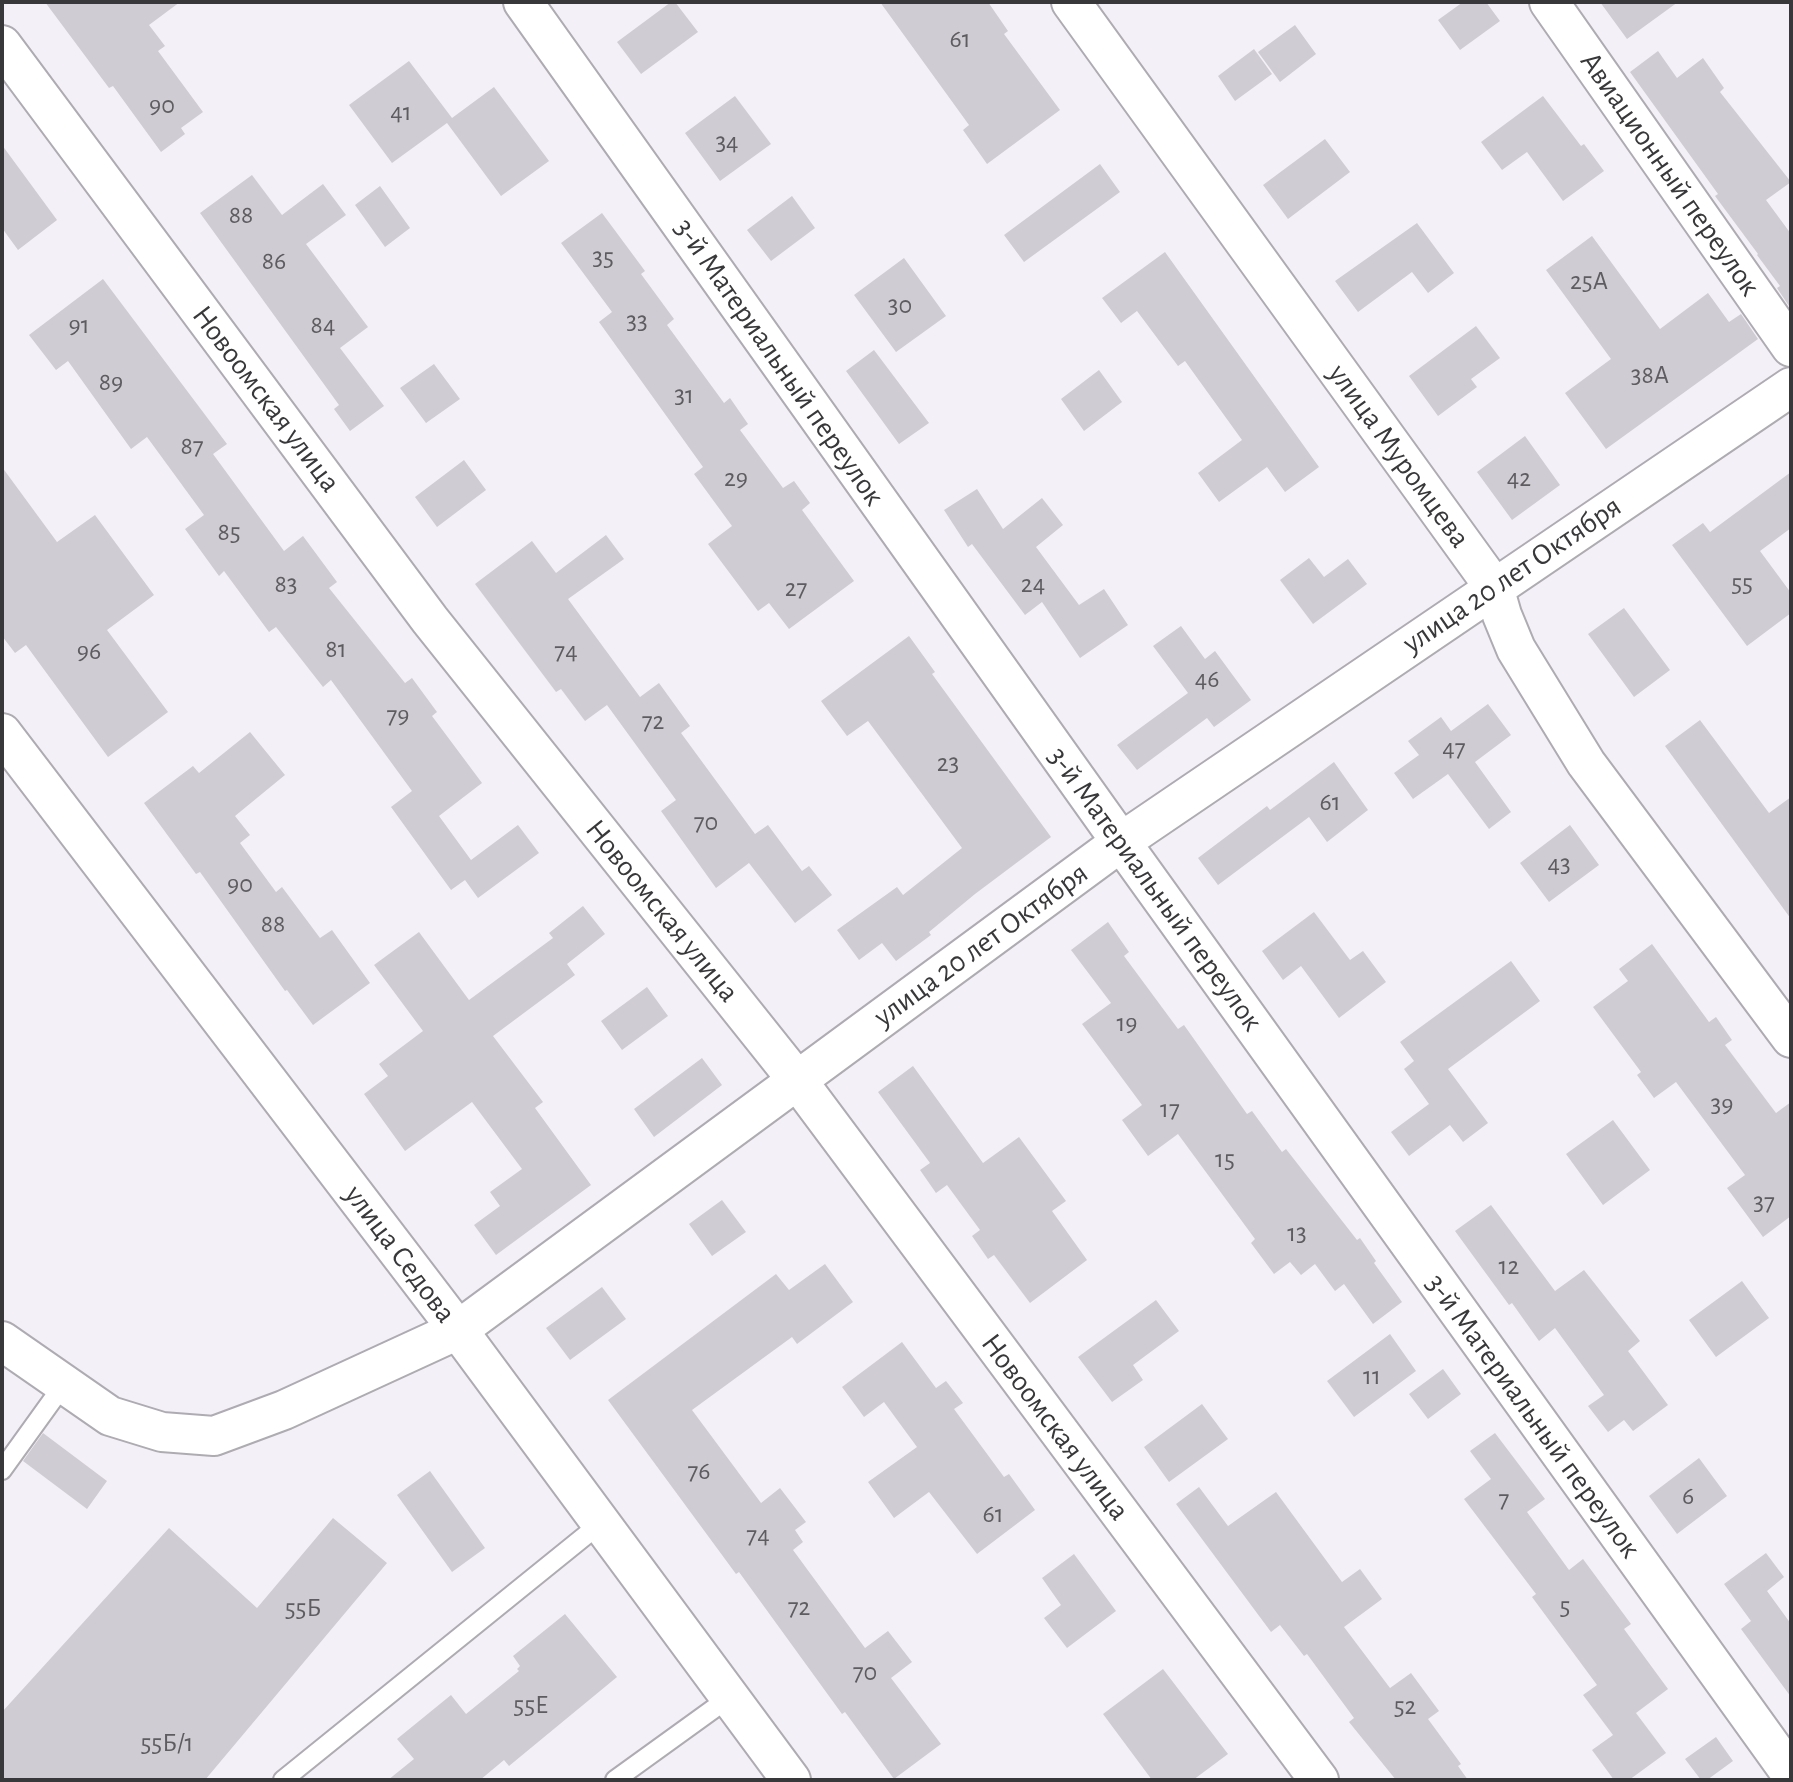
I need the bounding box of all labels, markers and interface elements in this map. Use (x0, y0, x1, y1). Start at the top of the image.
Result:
house number: 61 (949, 23, 971, 55)
street label: Авиационный переулок (1572, 45, 1768, 303)
house number: 90 (149, 89, 175, 121)
house number: 41 (390, 96, 412, 128)
house number: 34 (715, 126, 739, 158)
house number: 88 (229, 199, 253, 231)
street label: 3-й Материальный переулок (666, 211, 892, 513)
house number: 35 (592, 241, 614, 273)
house number: 86 (262, 245, 286, 277)
house number: 25А (1570, 265, 1608, 297)
house number: 30 (888, 289, 912, 321)
street label: Новоомская улица (184, 298, 348, 500)
house number: 33 (626, 305, 648, 337)
house number: 91 (68, 309, 90, 341)
house number: 84 (311, 309, 335, 341)
street label: улица Муромцева (1320, 357, 1478, 555)
house number: 38А (1631, 359, 1669, 391)
house number: 89 (99, 366, 123, 398)
house number: 31 (674, 379, 694, 411)
house number: 87 (180, 430, 204, 462)
house number: 29 (724, 462, 748, 494)
house number: 42 (1507, 462, 1531, 494)
street label: улица 20 лет Октября (1396, 489, 1628, 661)
house number: 85 (217, 516, 241, 548)
house number: 55 (1731, 567, 1753, 599)
house number: 83 (274, 568, 298, 600)
house number: 24 (1021, 568, 1045, 600)
house number: 27 (785, 572, 807, 604)
house number: 81 (325, 633, 347, 665)
house number: 96 (77, 635, 101, 667)
house number: 74 (554, 635, 578, 667)
house number: 46 (1195, 663, 1219, 695)
house number: 79 (386, 699, 410, 731)
house number: 72 (642, 705, 664, 737)
house number: 47 (1442, 732, 1466, 764)
street label: 3-й Материальный переулок (1040, 740, 1270, 1038)
house number: 23 (937, 747, 959, 779)
house number: 61 (1319, 786, 1341, 818)
house number: 70 (694, 806, 718, 838)
street label: Новоомская улица (577, 812, 747, 1010)
house number: 43 (1547, 848, 1571, 880)
street label: улица 20 лет Октября (867, 855, 1095, 1035)
house number: 90 (227, 868, 253, 900)
house number: 88 (261, 908, 285, 940)
house number: 19 (1116, 1007, 1138, 1039)
house number: 39 (1711, 1088, 1733, 1120)
house number: 17 (1160, 1093, 1180, 1125)
house number: 15 (1215, 1143, 1235, 1175)
street label: улица Седова (336, 1178, 464, 1330)
house number: 37 (1753, 1186, 1775, 1218)
house number: 13 (1287, 1217, 1307, 1249)
house number: 12 (1499, 1250, 1519, 1282)
street label: 3-й Материальный переулок (1418, 1267, 1648, 1565)
street label: Новоомская улица (973, 1326, 1137, 1528)
house number: 11 (1363, 1360, 1381, 1392)
house number: 76 (687, 1455, 711, 1487)
house number: 6 (1682, 1480, 1694, 1512)
house number: 7 (1499, 1483, 1509, 1515)
house number: 61 (982, 1498, 1004, 1530)
house number: 74 (746, 1519, 770, 1551)
house number: 5 (1560, 1590, 1570, 1622)
house number: 72 (788, 1591, 810, 1623)
house number: 55Б (285, 1592, 321, 1624)
house number: 70 (853, 1656, 877, 1688)
house number: 55Е (513, 1689, 549, 1721)
house number: 52 (1394, 1690, 1416, 1722)
house number: 55Б/1 (140, 1727, 194, 1759)

